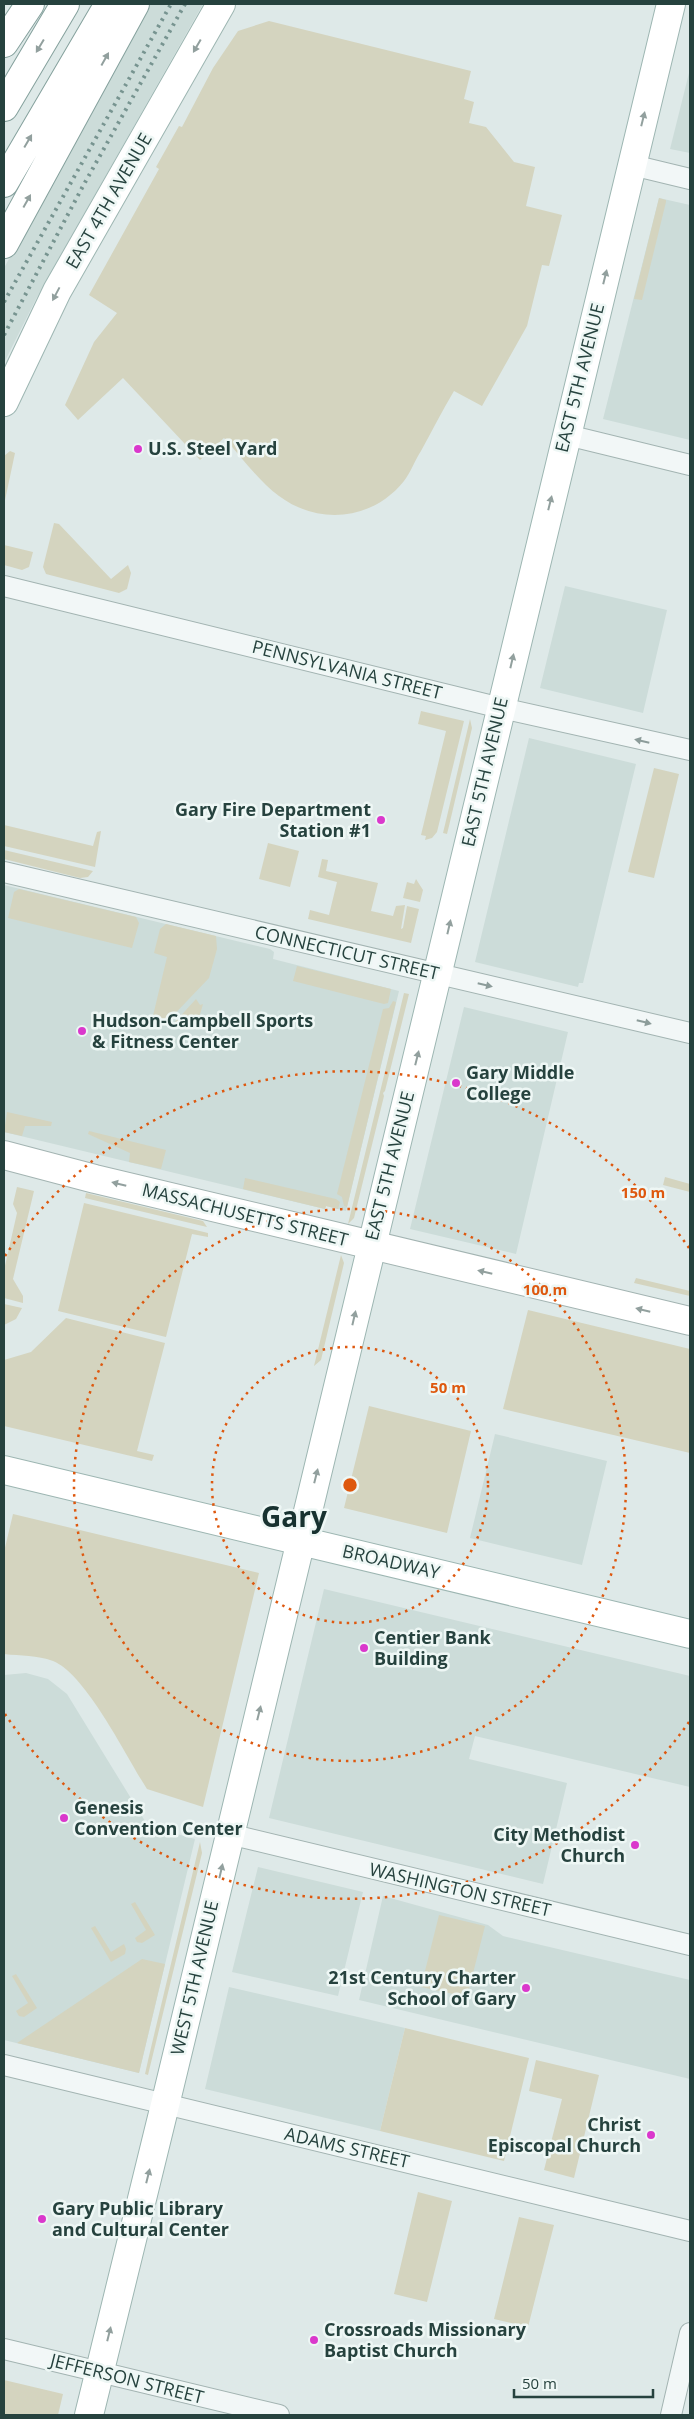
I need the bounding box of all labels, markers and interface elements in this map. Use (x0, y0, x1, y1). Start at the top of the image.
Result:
one-way arrow (36, 39, 45, 52)
one-way arrow (193, 39, 201, 54)
one-way arrow (101, 51, 109, 66)
one-way arrow (639, 111, 647, 127)
street label: EAST 4TH AVENUE (60, 128, 157, 273)
one-way arrow (24, 134, 33, 147)
one-way arrow (23, 194, 31, 209)
one-way arrow (601, 269, 609, 284)
one-way arrow (52, 286, 60, 301)
street label: EAST 5TH AVENUE (549, 301, 609, 455)
place label: U.S. Steel Yard (148, 436, 277, 460)
marker: U.S. Steel Yard (132, 443, 144, 455)
one-way arrow (546, 495, 554, 510)
street label: PENNSYLVANIA STREET (250, 634, 445, 704)
one-way arrow (508, 653, 516, 668)
street label: EAST 5TH AVENUE (455, 695, 513, 849)
one-way arrow (635, 737, 650, 745)
place label: Gary Fire Department Station #1 (175, 797, 371, 842)
marker: Gary Fire Department Station #1 (375, 814, 387, 826)
street label: CONNECTICUT STREET (253, 919, 442, 985)
one-way arrow (445, 919, 453, 934)
one-way arrow (478, 981, 493, 989)
place label: Hudson-Campbell Sports & Fitness Center (92, 1008, 313, 1053)
one-way arrow (636, 1018, 651, 1026)
marker: Hudson-Campbell Sports & Fitness Center (76, 1025, 88, 1037)
one-way arrow (413, 1051, 421, 1066)
place label: Gary Middle College (466, 1060, 574, 1105)
marker: Gary Middle College (450, 1077, 462, 1089)
street label: EAST 5TH AVENUE (359, 1089, 419, 1243)
street label: MASSACHUSETTS STREET (140, 1177, 351, 1251)
one-way arrow (112, 1180, 127, 1188)
text: 150 m (621, 1182, 665, 1202)
one-way arrow (477, 1268, 492, 1276)
text: 100 m (523, 1279, 567, 1299)
one-way arrow (635, 1306, 650, 1314)
one-way arrow (350, 1311, 358, 1326)
text: 50 m (430, 1377, 466, 1397)
one-way arrow (312, 1469, 320, 1484)
centre of rings (341, 1476, 359, 1494)
district label: Gary (261, 1497, 327, 1535)
street label: BROADWAY (340, 1538, 443, 1584)
place label: Centier Bank Building (374, 1625, 492, 1670)
marker: Centier Bank Building (358, 1642, 370, 1654)
one-way arrow (255, 1705, 263, 1720)
place label: Genesis Convention Center (74, 1795, 243, 1840)
marker: Genesis Convention Center (58, 1812, 70, 1824)
place label: City Methodist Church (493, 1822, 625, 1867)
marker: City Methodist Church (629, 1839, 641, 1851)
street label: WASHINGTON STREET (367, 1856, 554, 1922)
one-way arrow (217, 1863, 225, 1878)
street label: WEST 5TH AVENUE (165, 1898, 223, 2057)
place label: 21st Century Charter School of Gary (328, 1965, 517, 2010)
marker: 21st Century Charter School of Gary (520, 1982, 532, 1994)
place label: Christ Episcopal Church (488, 2112, 641, 2157)
street label: ADAMS STREET (282, 2121, 412, 2173)
marker: Christ Episcopal Church (645, 2129, 657, 2141)
one-way arrow (144, 2169, 152, 2184)
place label: Gary Public Library and Cultural Center (52, 2196, 229, 2241)
marker: Gary Public Library and Cultural Center (36, 2213, 48, 2225)
place label: Crossroads Missionary Baptist Church (324, 2317, 527, 2362)
one-way arrow (105, 2326, 113, 2341)
marker: Crossroads Missionary Baptist Church (308, 2334, 320, 2346)
street label: JEFFERSON STREET (46, 2347, 207, 2409)
scale bar (514, 2366, 653, 2398)
text: 50 m (522, 2373, 557, 2393)

